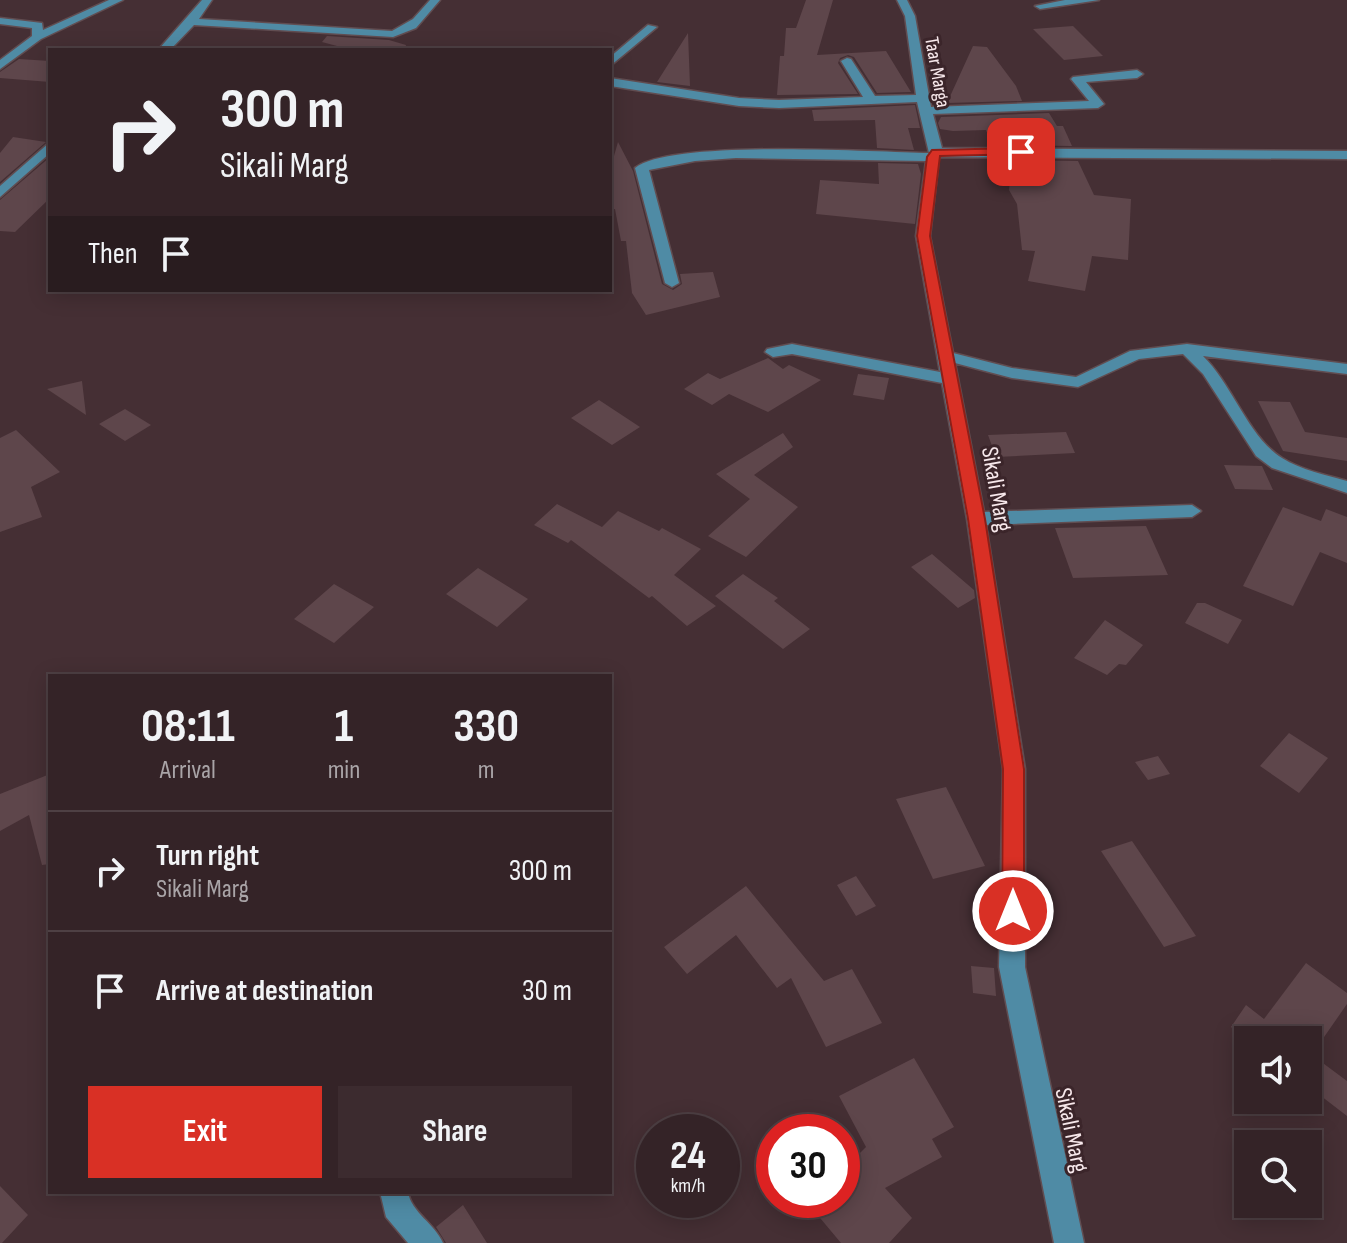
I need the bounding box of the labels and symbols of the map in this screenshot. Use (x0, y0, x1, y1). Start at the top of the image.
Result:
street label: Taar Marga (919, 35, 955, 109)
pin (987, 118, 1055, 186)
street label: Sikali Marg (975, 444, 1018, 534)
position arrow (971, 869, 1055, 953)
street label: Sikali Marg (1048, 1085, 1095, 1175)
speed limit sign: 30 (756, 1114, 860, 1218)

